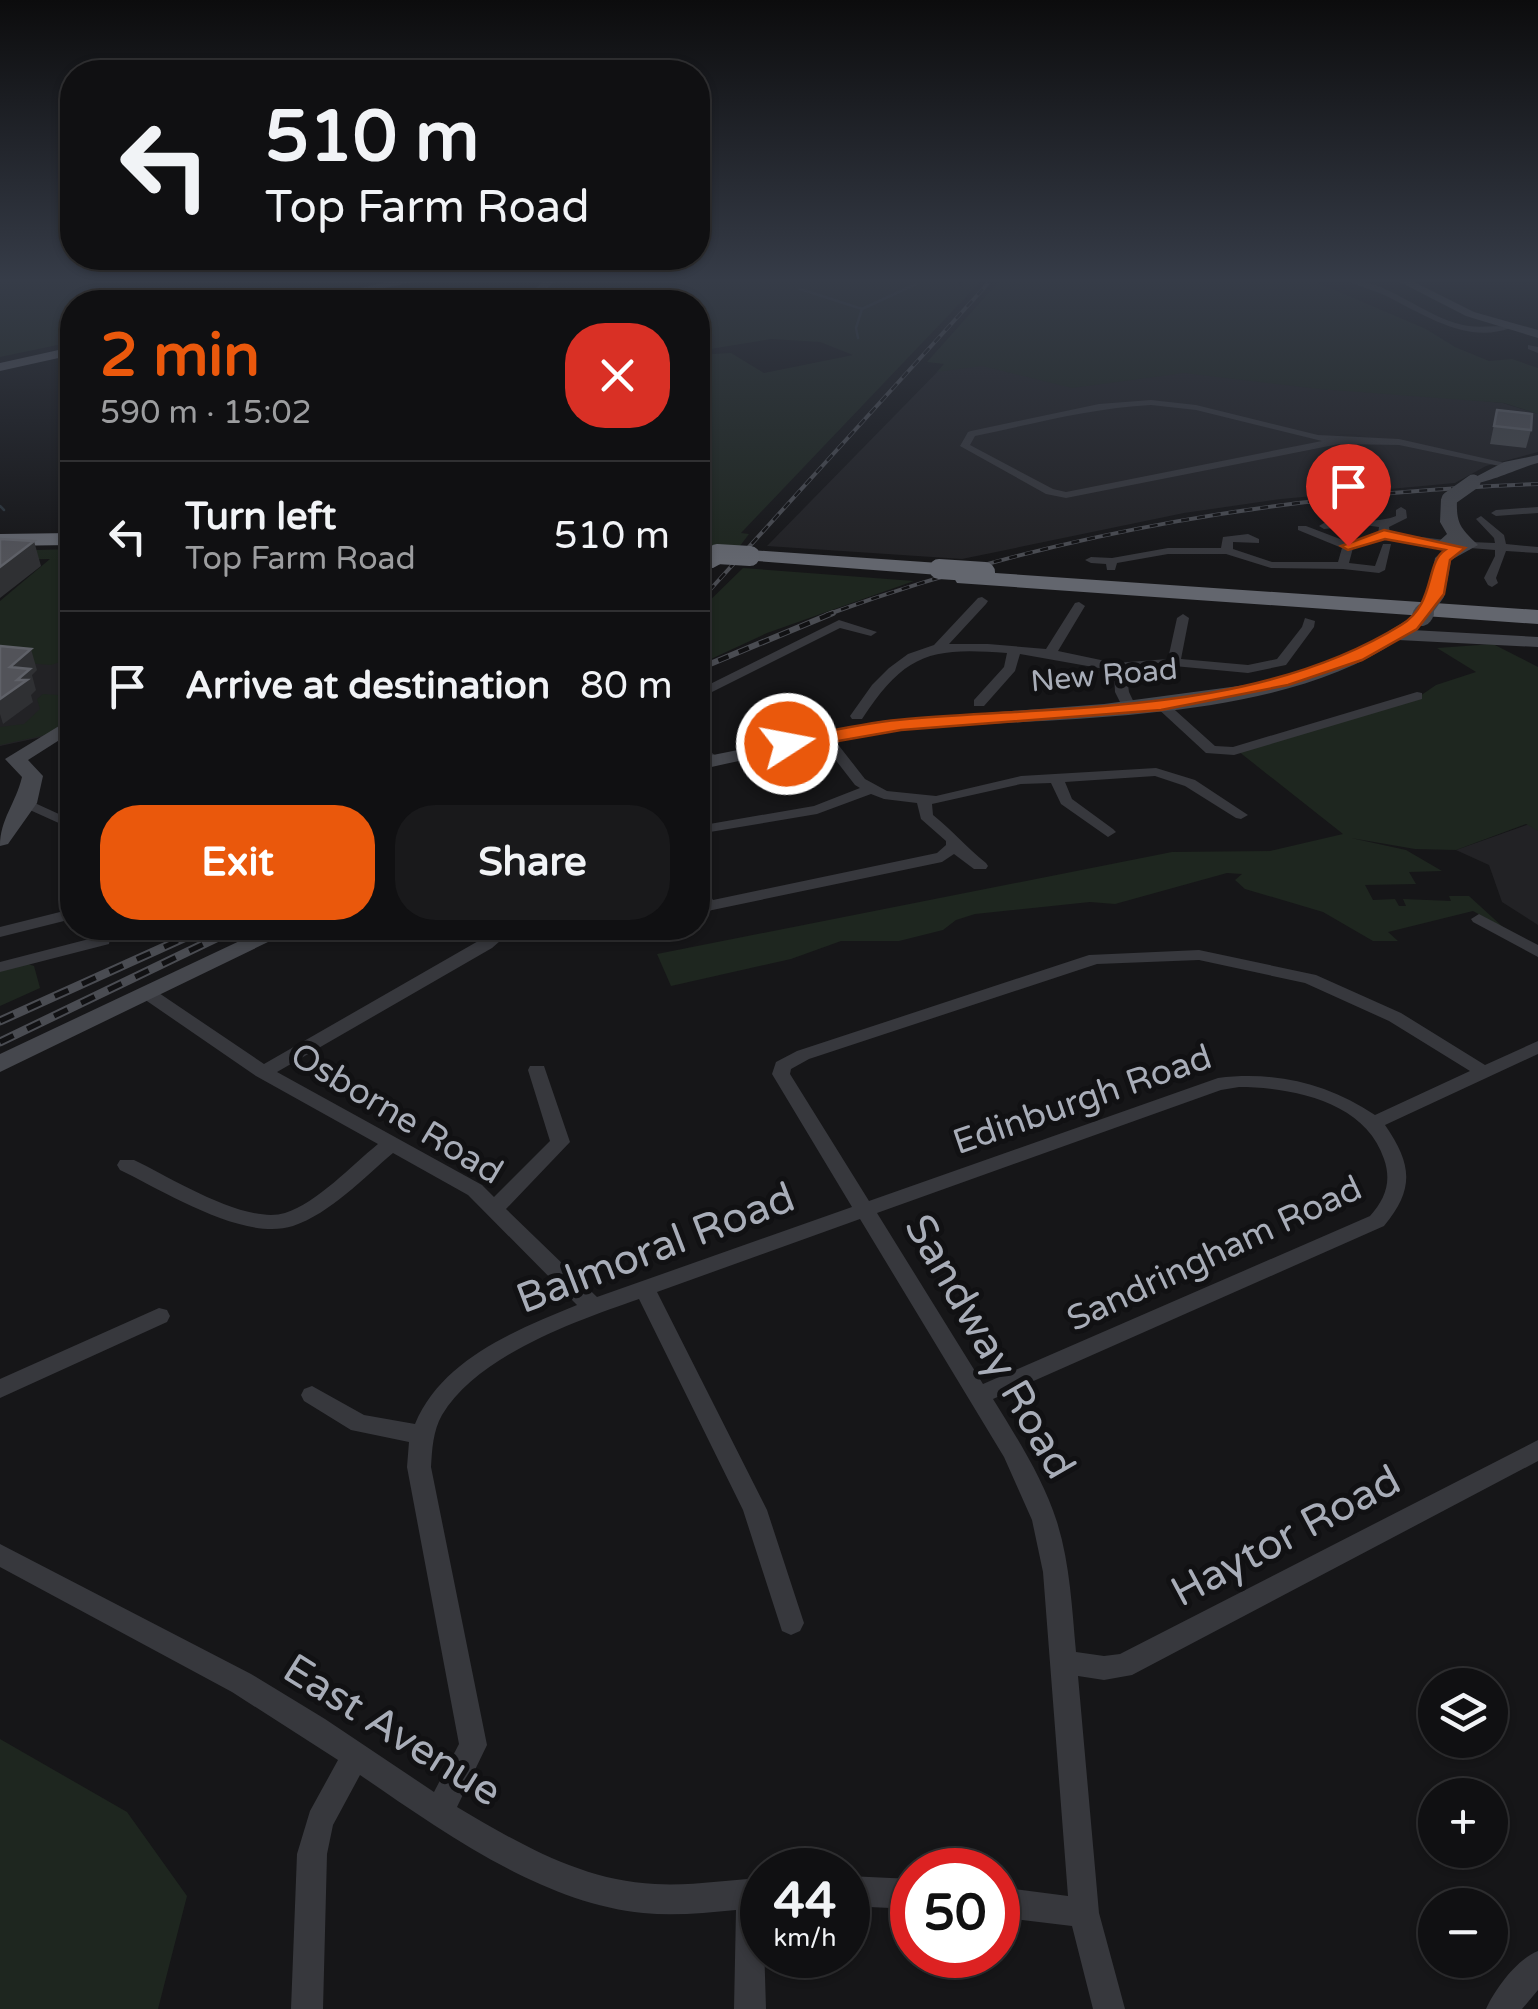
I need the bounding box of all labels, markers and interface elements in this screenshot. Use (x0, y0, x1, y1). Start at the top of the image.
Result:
text: 510 m (265, 96, 479, 180)
icon: left (100, 100, 230, 230)
text: Top Farm Road (265, 181, 590, 235)
text: 2 min (100, 320, 260, 392)
button: close (565, 323, 670, 428)
text: 590 m · 15:02 (100, 394, 312, 432)
pin (1306, 444, 1391, 547)
icon: arrive (1321, 459, 1376, 514)
text: Turn left (185, 494, 336, 540)
icon: left (100, 509, 155, 564)
text: 510 m (554, 513, 670, 559)
text: Top Farm Road (185, 540, 416, 578)
street label: New Road (1029, 651, 1179, 700)
icon: arrive (100, 659, 155, 714)
text: Arrive at destination (185, 663, 550, 709)
text: 80 m (580, 663, 673, 709)
position arrow (735, 692, 839, 796)
button: Exit (100, 805, 375, 920)
button: Share (395, 805, 670, 920)
street label: Osborne Road (283, 1034, 510, 1194)
street label: Edinburgh Road (948, 1036, 1217, 1164)
street label: Sandringham Road (1060, 1167, 1368, 1341)
street label: Balmoral Road (509, 1172, 802, 1325)
street label: Sandway Road (893, 1205, 1086, 1488)
street label: Haytor Road (1162, 1455, 1409, 1618)
street label: East Avenue (274, 1643, 511, 1817)
map controls (1418, 1668, 1508, 1978)
button: layers (1418, 1668, 1508, 1758)
button: + (1418, 1778, 1508, 1868)
speed limit sign: 50 (890, 1848, 1020, 1978)
text: 44 (774, 1871, 836, 1931)
button: − (1418, 1888, 1508, 1978)
text: km/h (774, 1923, 836, 1953)

